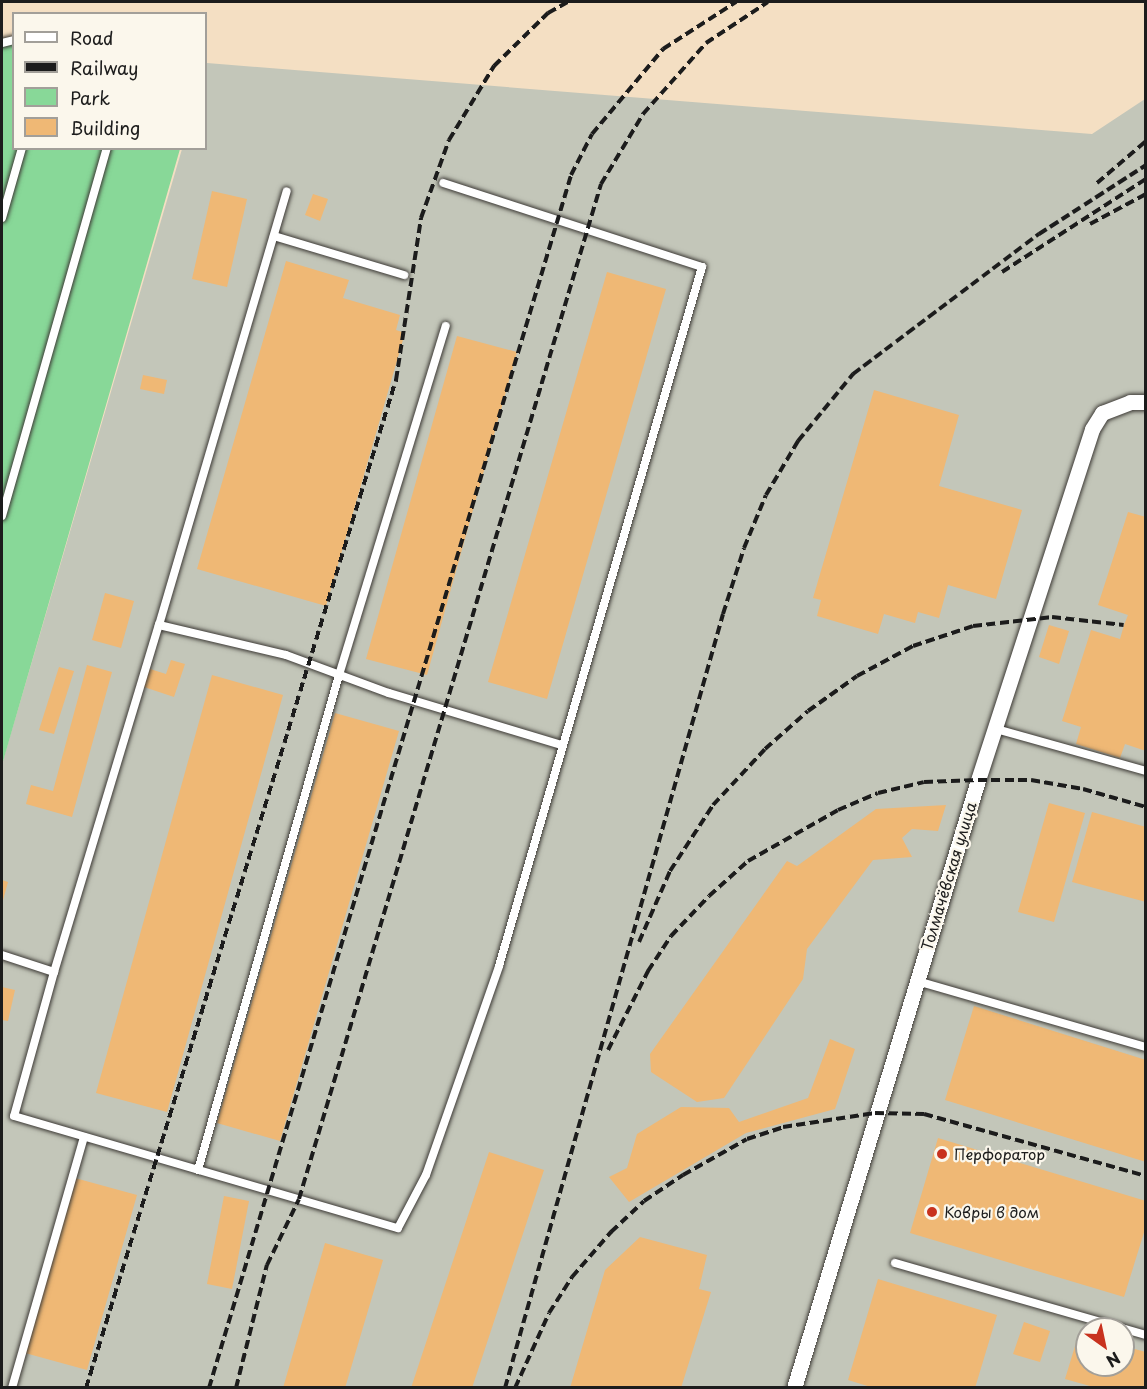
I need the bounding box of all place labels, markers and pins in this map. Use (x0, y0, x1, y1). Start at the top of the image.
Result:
place label: Перфоратор (954, 1145, 1045, 1163)
marker: Перфоратор (935, 1147, 949, 1161)
place label: Ковры в дом (944, 1203, 1039, 1221)
marker: Ковры в дом (925, 1205, 939, 1219)

